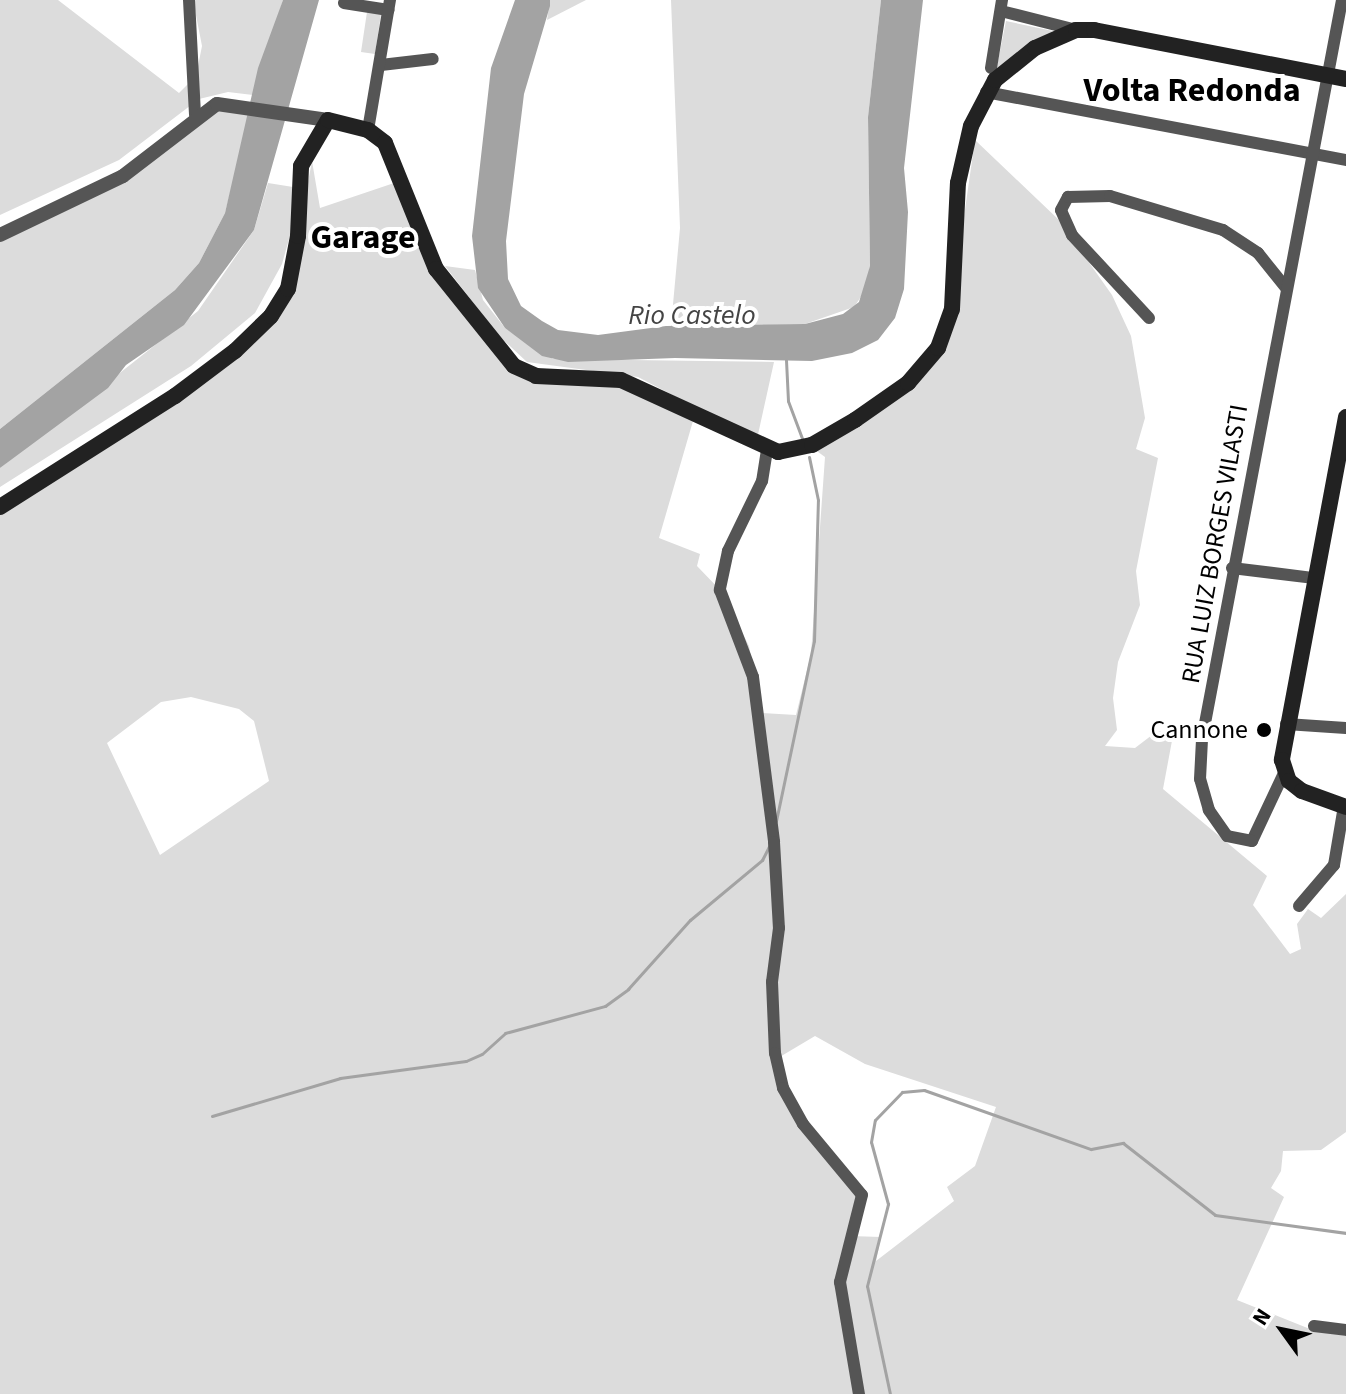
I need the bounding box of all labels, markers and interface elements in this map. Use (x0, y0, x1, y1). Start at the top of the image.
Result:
district label: Volta Redonda (1083, 71, 1301, 111)
district label: Garage (310, 218, 416, 258)
water label: Rio Castelo (628, 298, 756, 332)
street label: RUA LUIZ BORGES VILASTI (1175, 402, 1255, 686)
place label: Cannone (1150, 714, 1248, 746)
marker: Cannone (1255, 721, 1273, 739)
north arrow (1242, 1290, 1322, 1370)
text: N (1244, 1302, 1279, 1332)

